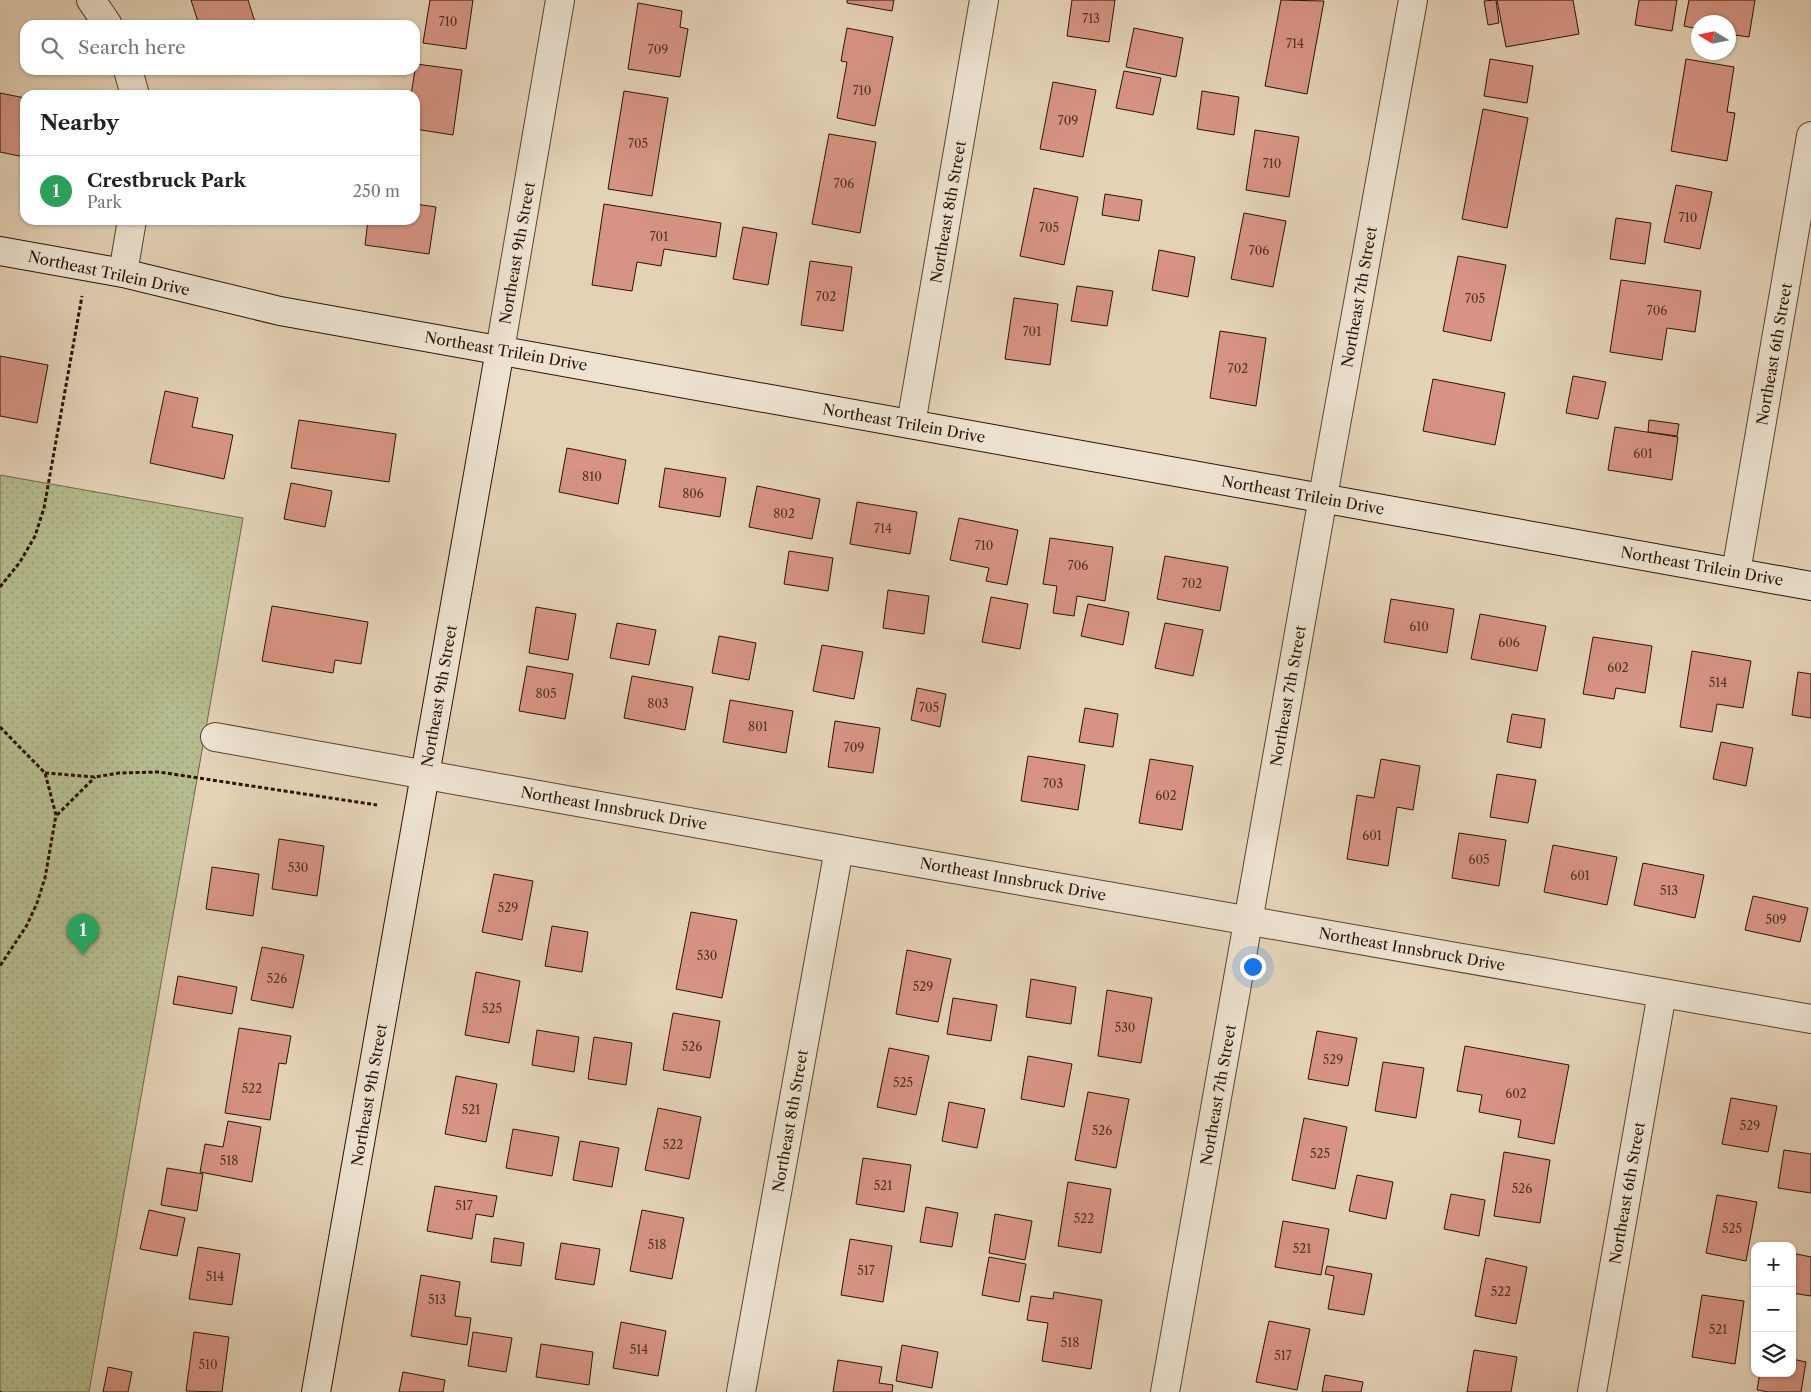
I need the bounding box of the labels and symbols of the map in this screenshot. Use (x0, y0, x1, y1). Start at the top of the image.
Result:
house number: 713 (1082, 11, 1100, 26)
house number: 710 (439, 14, 457, 29)
north arrow (1691, 15, 1736, 60)
house number: 714 (1286, 36, 1304, 51)
house number: 709 (648, 42, 668, 57)
house number: 710 (853, 83, 871, 98)
house number: 709 (1058, 113, 1078, 128)
house number: 705 (628, 136, 648, 151)
street label: Northeast 8th Street (926, 139, 970, 285)
house number: 710 (1263, 156, 1281, 171)
house number: 706 (834, 176, 854, 191)
street label: Northeast 9th Street (495, 180, 539, 326)
house number: 710 (1679, 210, 1697, 225)
house number: 705 (1039, 220, 1059, 235)
street label: Northeast 7th Street (1337, 224, 1381, 369)
house number: 701 (650, 229, 668, 244)
house number: 706 (1249, 243, 1269, 258)
street label: Northeast Trilein Drive (26, 247, 192, 299)
street label: Northeast 6th Street (1752, 281, 1796, 427)
house number: 702 (816, 289, 836, 304)
house number: 705 (1465, 291, 1485, 306)
house number: 706 (1647, 303, 1667, 318)
house number: 701 (1023, 324, 1041, 339)
street label: Northeast Trilein Drive (423, 327, 589, 375)
house number: 702 (1228, 361, 1248, 376)
street label: Northeast Trilein Drive (821, 399, 987, 447)
house number: 601 (1633, 446, 1653, 461)
house number: 810 (582, 469, 602, 484)
street label: Northeast Trilein Drive (1220, 471, 1386, 519)
house number: 806 (682, 486, 704, 501)
house number: 802 (773, 506, 795, 521)
house number: 714 (874, 521, 892, 536)
house number: 710 (975, 538, 993, 553)
street label: Northeast Trilein Drive (1619, 542, 1785, 590)
house number: 706 (1068, 558, 1088, 573)
house number: 702 (1182, 576, 1202, 591)
house number: 610 (1409, 619, 1429, 634)
street label: Northeast 9th Street (417, 623, 461, 769)
street label: Northeast 7th Street (1266, 623, 1310, 768)
house number: 606 (1498, 635, 1520, 650)
house number: 602 (1607, 660, 1629, 675)
house number: 514 (1709, 675, 1727, 690)
house number: 805 (535, 686, 557, 701)
house number: 803 (647, 696, 669, 711)
house number: 705 (919, 700, 939, 715)
house number: 801 (748, 719, 768, 734)
house number: 709 (844, 740, 864, 755)
house number: 703 (1043, 776, 1063, 791)
street label: Northeast Innsbruck Drive (519, 782, 709, 834)
house number: 602 (1155, 788, 1177, 803)
house number: 601 (1362, 828, 1382, 843)
house number: 605 (1468, 852, 1490, 867)
street label: Northeast Innsbruck Drive (918, 853, 1108, 905)
house number: 530 (288, 860, 308, 875)
house number: 601 (1570, 868, 1590, 883)
house number: 513 (1660, 883, 1678, 898)
house number: 529 (498, 900, 518, 915)
house number: 509 (1765, 912, 1787, 927)
pin: 1 (67, 914, 99, 955)
street label: Northeast Innsbruck Drive (1317, 923, 1507, 975)
house number: 530 (697, 948, 717, 963)
your location (1240, 954, 1266, 980)
house number: 526 (267, 971, 287, 986)
house number: 529 (913, 979, 933, 994)
house number: 525 (482, 1001, 502, 1016)
house number: 530 (1115, 1020, 1135, 1035)
street label: Northeast 9th Street (347, 1022, 391, 1168)
street label: Northeast 7th Street (1196, 1022, 1240, 1167)
house number: 526 (682, 1039, 702, 1054)
street label: Northeast 8th Street (768, 1048, 812, 1194)
house number: 529 (1323, 1052, 1343, 1067)
house number: 525 (893, 1075, 913, 1090)
house number: 522 (242, 1081, 262, 1096)
house number: 602 (1505, 1086, 1527, 1101)
house number: 521 (462, 1102, 480, 1117)
house number: 529 (1740, 1118, 1760, 1133)
street label: Northeast 6th Street (1605, 1120, 1649, 1266)
house number: 526 (1092, 1123, 1112, 1138)
house number: 522 (663, 1137, 683, 1152)
house number: 525 (1310, 1146, 1330, 1161)
house number: 518 (220, 1153, 238, 1168)
house number: 521 (874, 1178, 892, 1193)
house number: 526 (1512, 1181, 1532, 1196)
house number: 517 (455, 1198, 473, 1213)
house number: 522 (1074, 1211, 1094, 1226)
house number: 525 (1722, 1221, 1742, 1236)
house number: 518 (648, 1237, 666, 1252)
house number: 521 (1293, 1241, 1311, 1256)
house number: 517 (857, 1263, 875, 1278)
house number: 514 (206, 1269, 224, 1284)
house number: 522 (1491, 1284, 1511, 1299)
house number: 513 (428, 1292, 446, 1307)
house number: 521 (1709, 1322, 1727, 1337)
house number: 518 (1061, 1335, 1079, 1350)
house number: 514 (630, 1342, 648, 1357)
house number: 517 (1274, 1348, 1292, 1363)
house number: 510 (198, 1357, 218, 1372)

